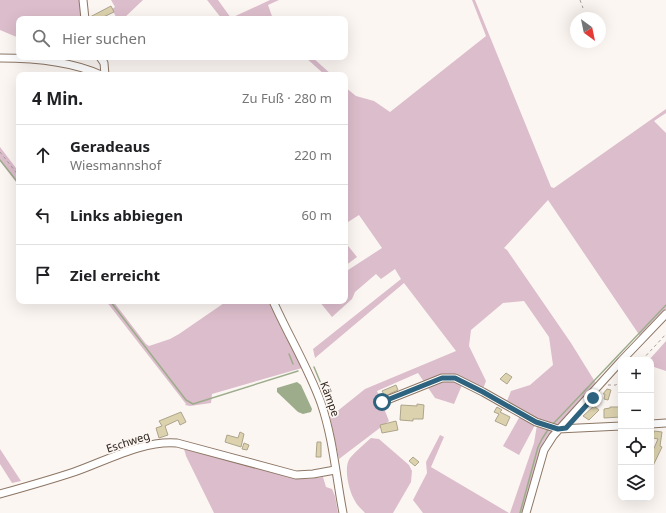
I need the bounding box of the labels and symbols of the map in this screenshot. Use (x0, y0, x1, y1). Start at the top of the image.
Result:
north arrow (570, 12, 606, 48)
street label: Kämpe (317, 379, 344, 418)
route end (584, 389, 602, 407)
route start (373, 393, 391, 411)
street label: Eschweg (104, 427, 152, 456)

